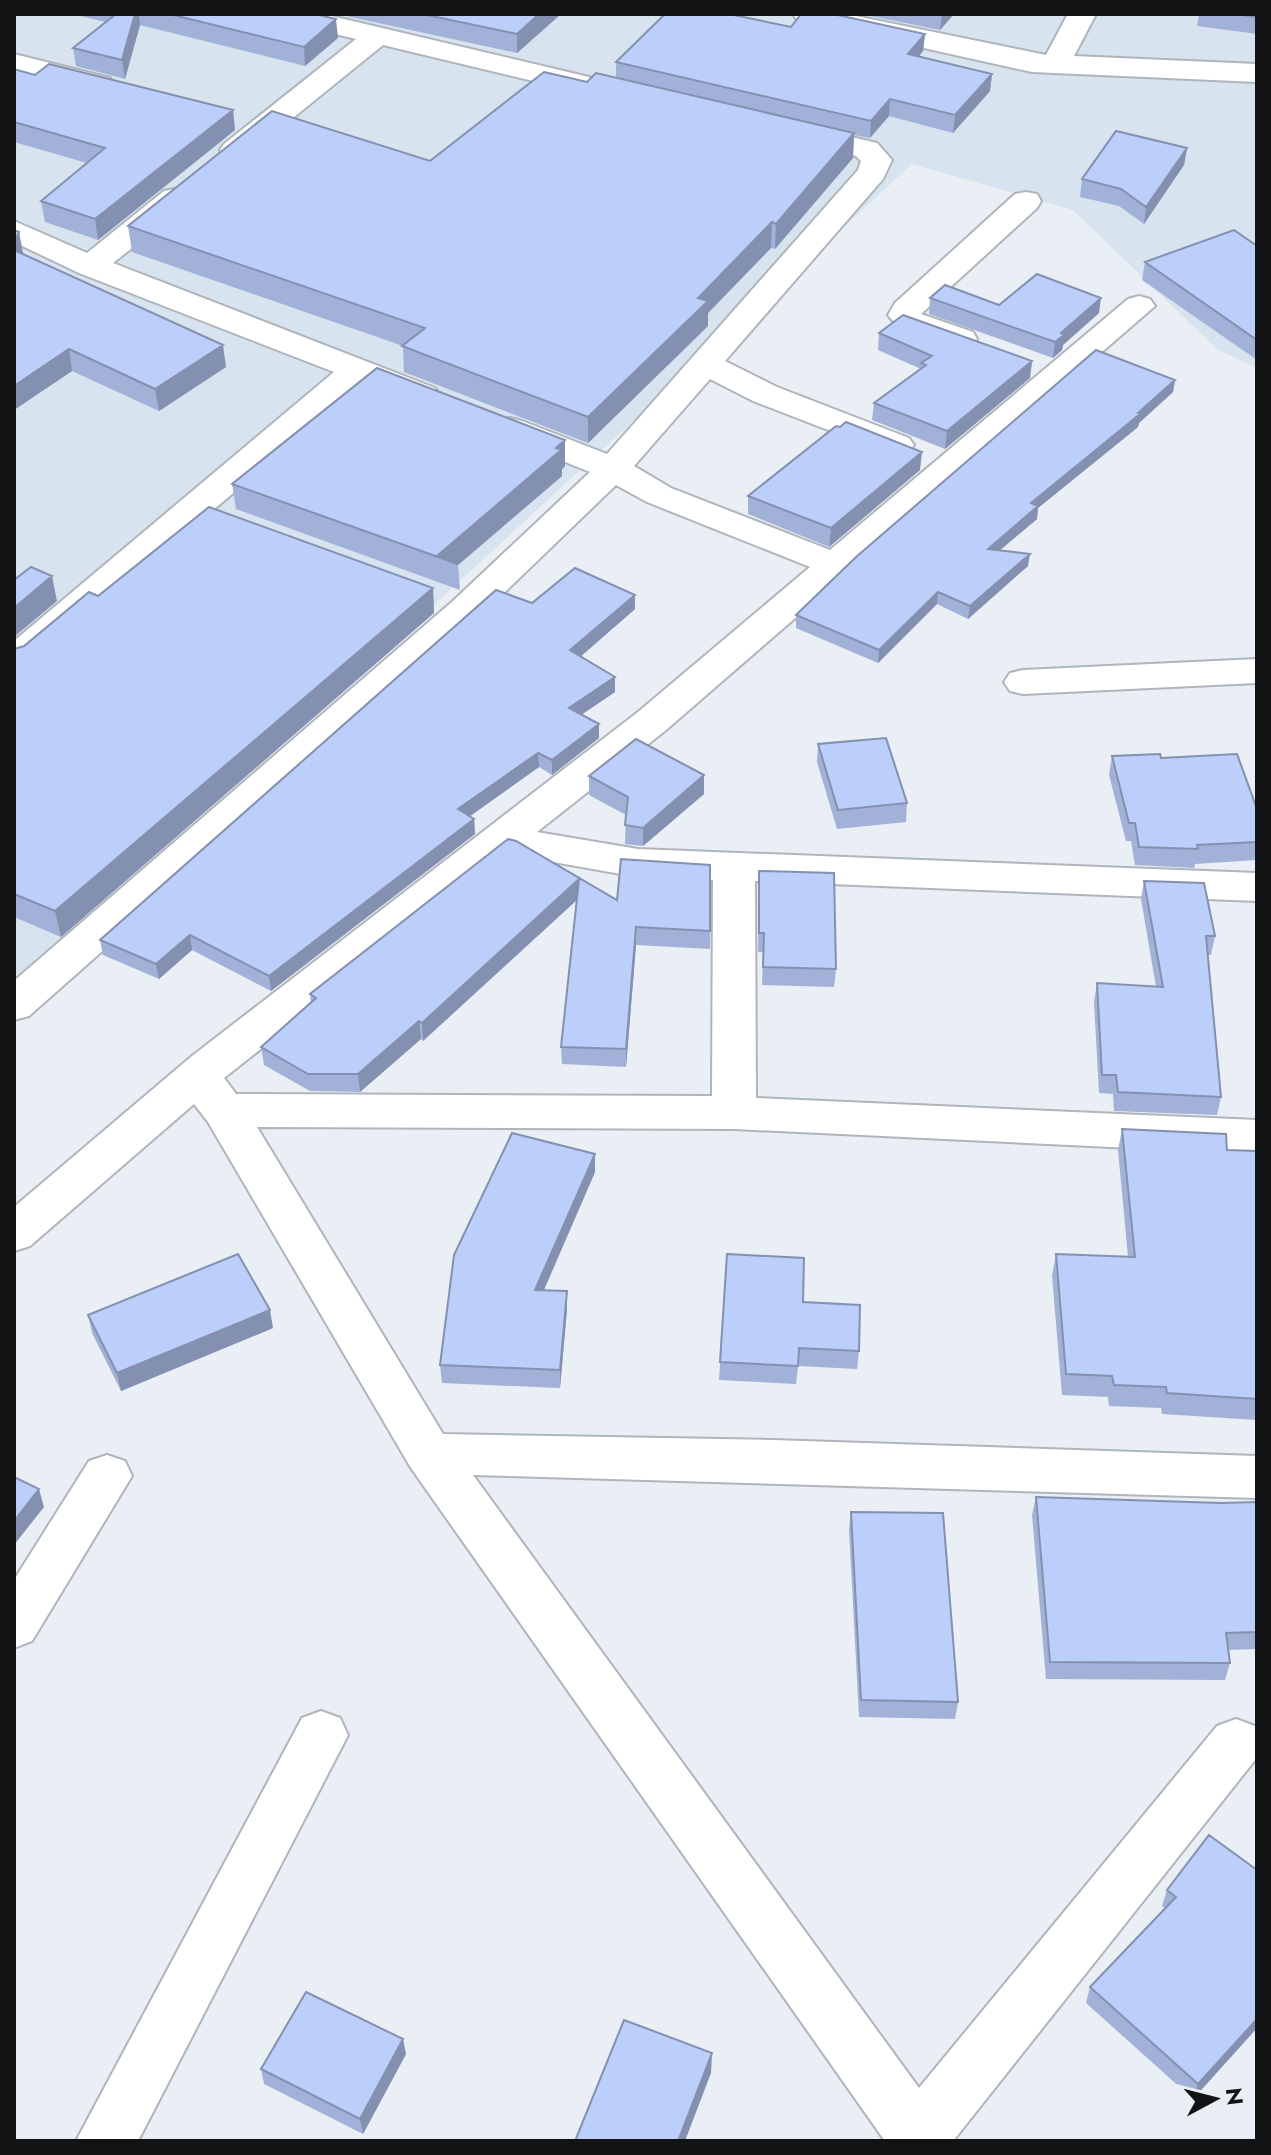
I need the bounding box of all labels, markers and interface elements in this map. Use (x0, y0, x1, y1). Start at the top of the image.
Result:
north arrow (1175, 2059, 1255, 2139)
text: N (1218, 2086, 1252, 2107)

